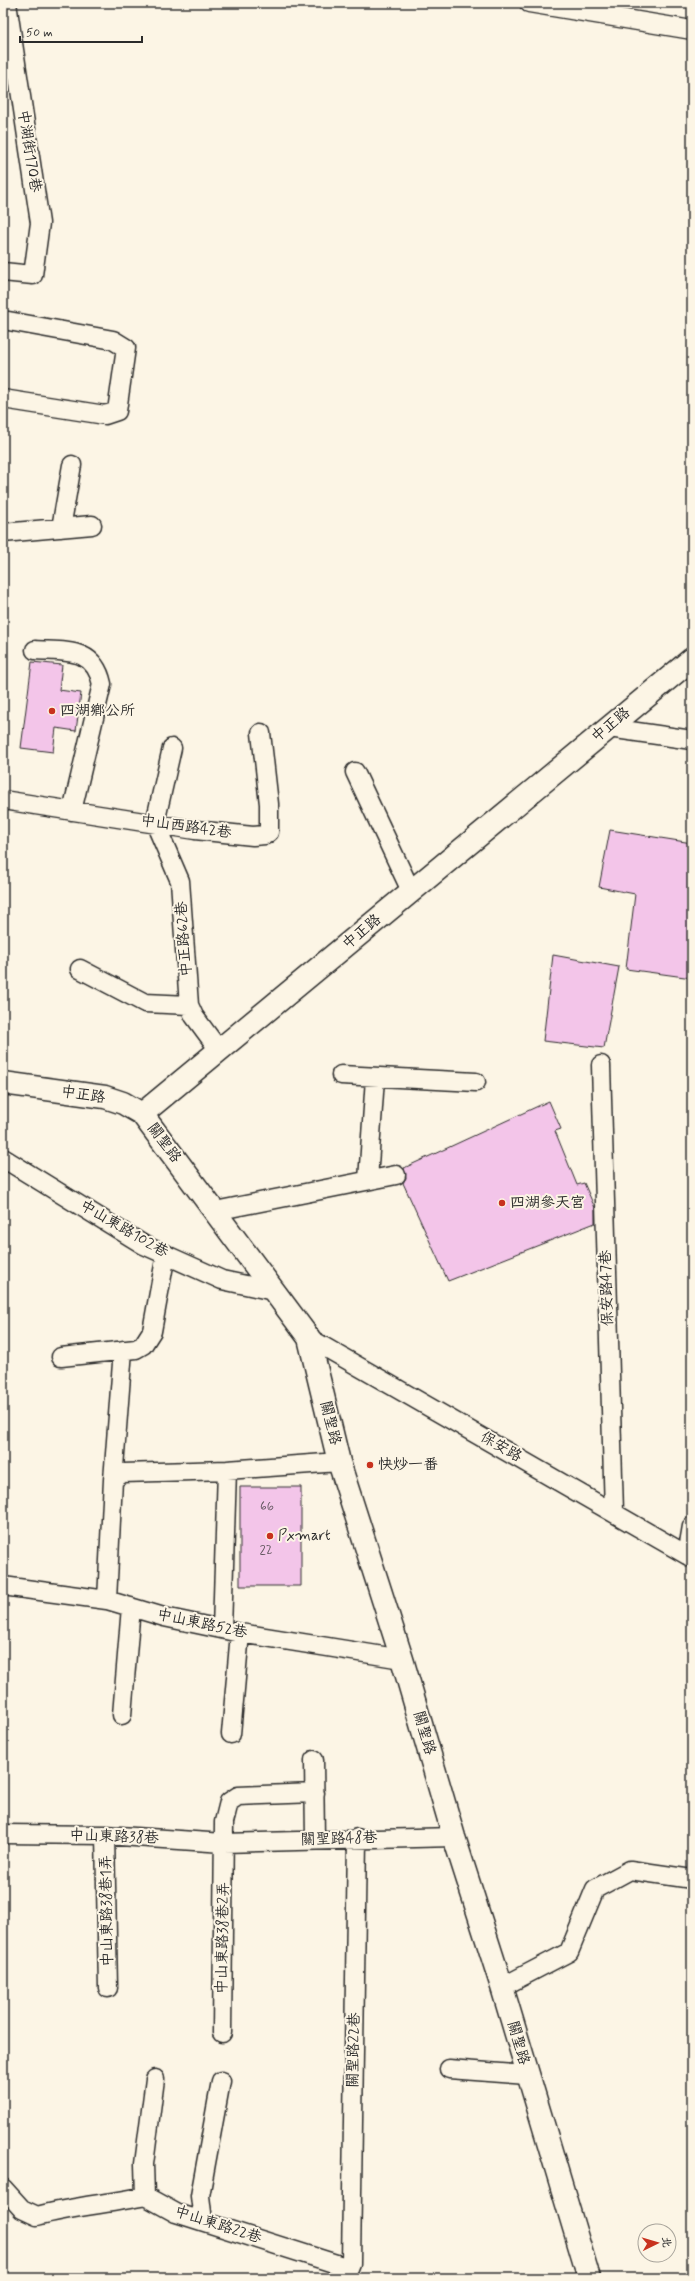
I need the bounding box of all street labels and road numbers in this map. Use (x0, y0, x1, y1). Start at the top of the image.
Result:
street label: 中湖街170巷 (13, 108, 45, 194)
street label: 中正路 (587, 703, 635, 747)
street label: 中山西路42巷 (139, 811, 233, 843)
street label: 中正路62巷 (171, 901, 197, 977)
street label: 中正路 (338, 910, 386, 954)
street label: 中正路 (59, 1082, 107, 1108)
street label: 關聖路 (142, 1119, 186, 1167)
street label: 中山東路102巷 (76, 1196, 172, 1262)
street label: 保安路47巷 (596, 1250, 618, 1326)
street label: 關聖路 (315, 1399, 345, 1447)
street label: 保安路 (477, 1427, 525, 1467)
street label: 中山東路52巷 (155, 1605, 249, 1643)
street label: 關聖路 (408, 1709, 440, 1757)
street label: 中山東路38巷 (69, 1825, 159, 1849)
street label: 關聖路48巷 (300, 1828, 378, 1850)
street label: 中山東路38巷1弄 (96, 1855, 118, 1967)
street label: 中山東路38巷2弄 (212, 1882, 234, 1994)
street label: 關聖路22巷 (343, 2012, 365, 2088)
street label: 關聖路 (502, 2019, 534, 2067)
street label: 中山東路22巷 (172, 2202, 264, 2248)

